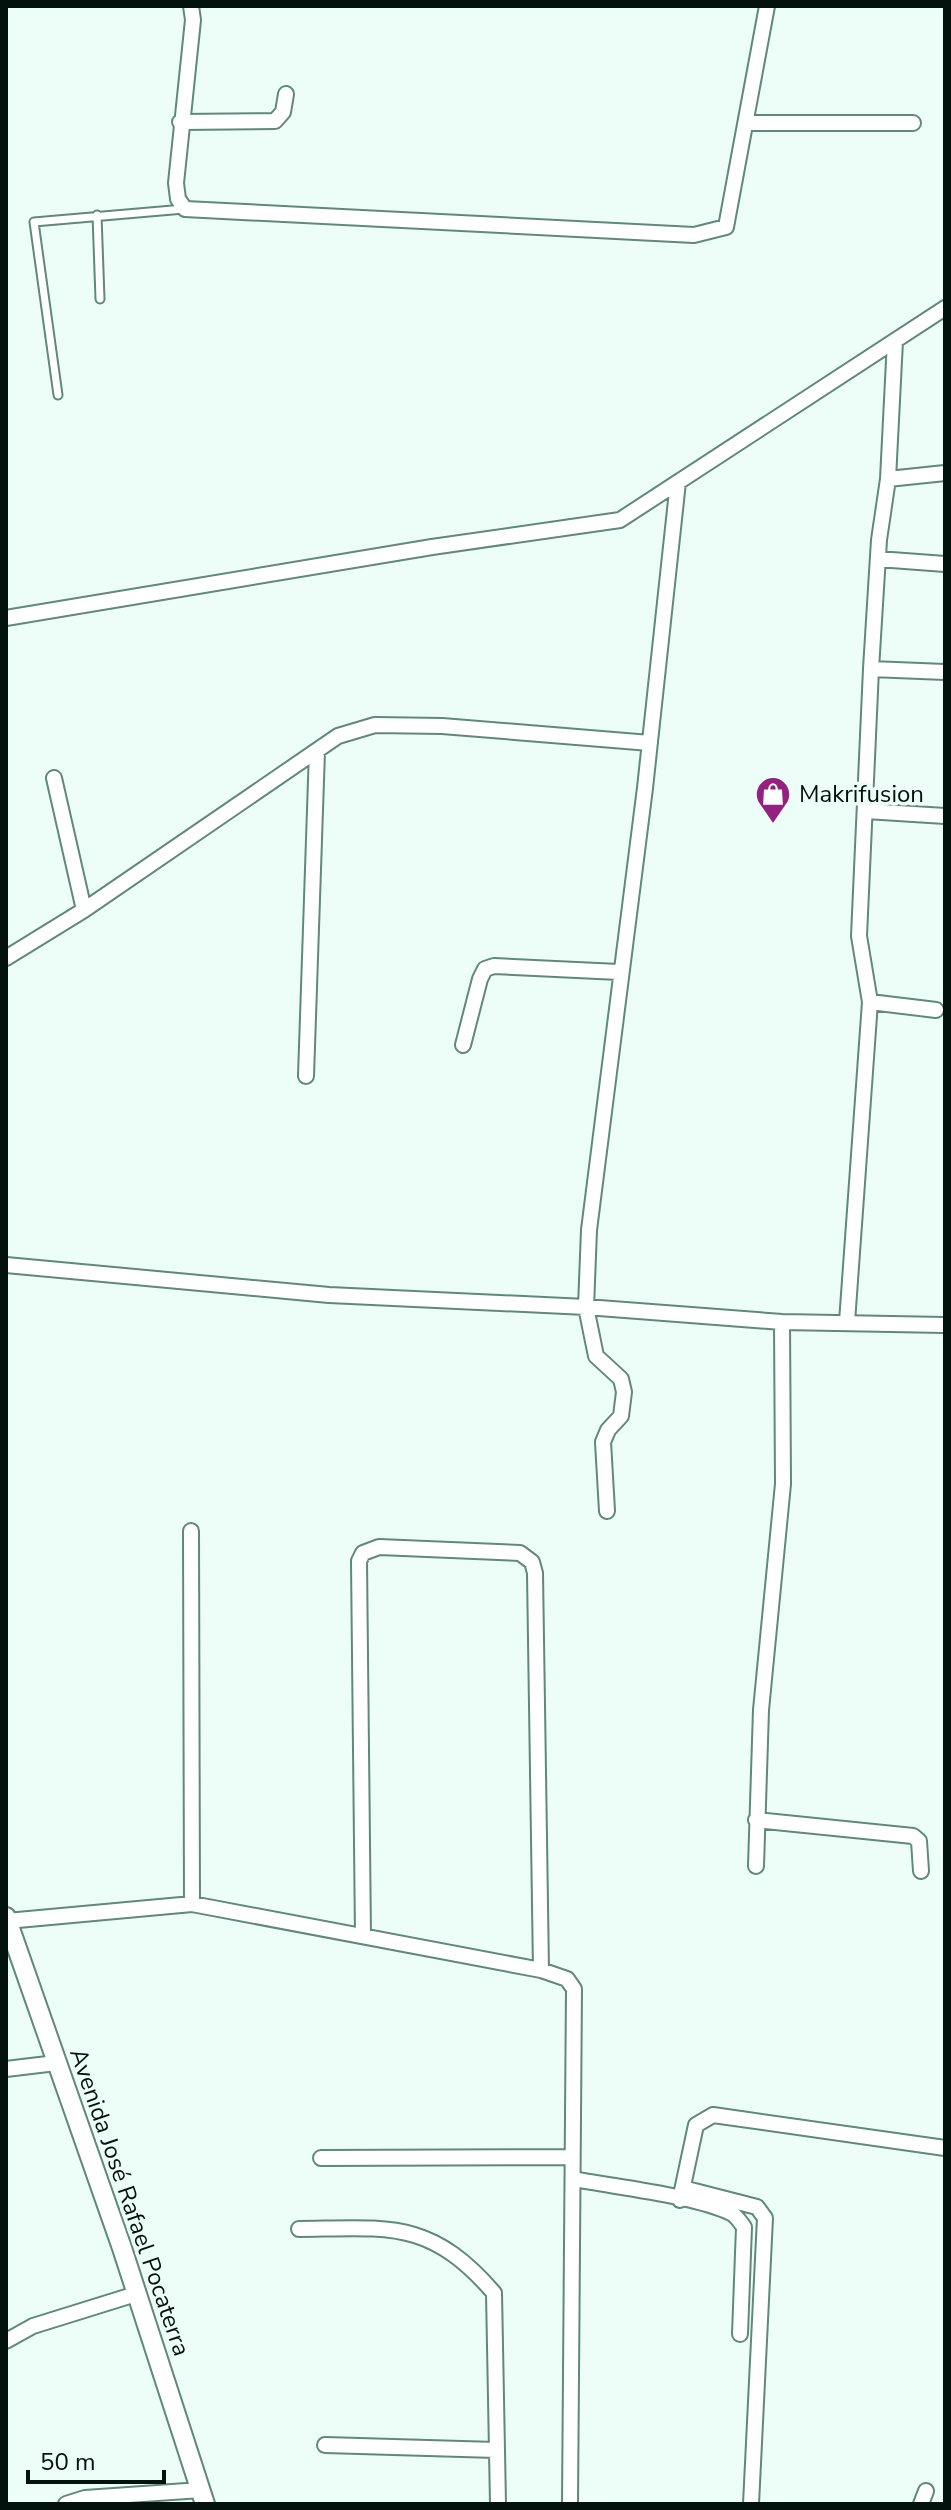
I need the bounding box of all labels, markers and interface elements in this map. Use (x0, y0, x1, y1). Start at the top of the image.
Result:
shop icon: Makrifusion (754, 775, 792, 825)
place label: Makrifusion (799, 778, 924, 810)
street label: Avenida José Rafael Pocaterra (62, 2044, 198, 2360)
scale bar (28, 2434, 164, 2484)
text: 50 m (40, 2446, 96, 2478)

